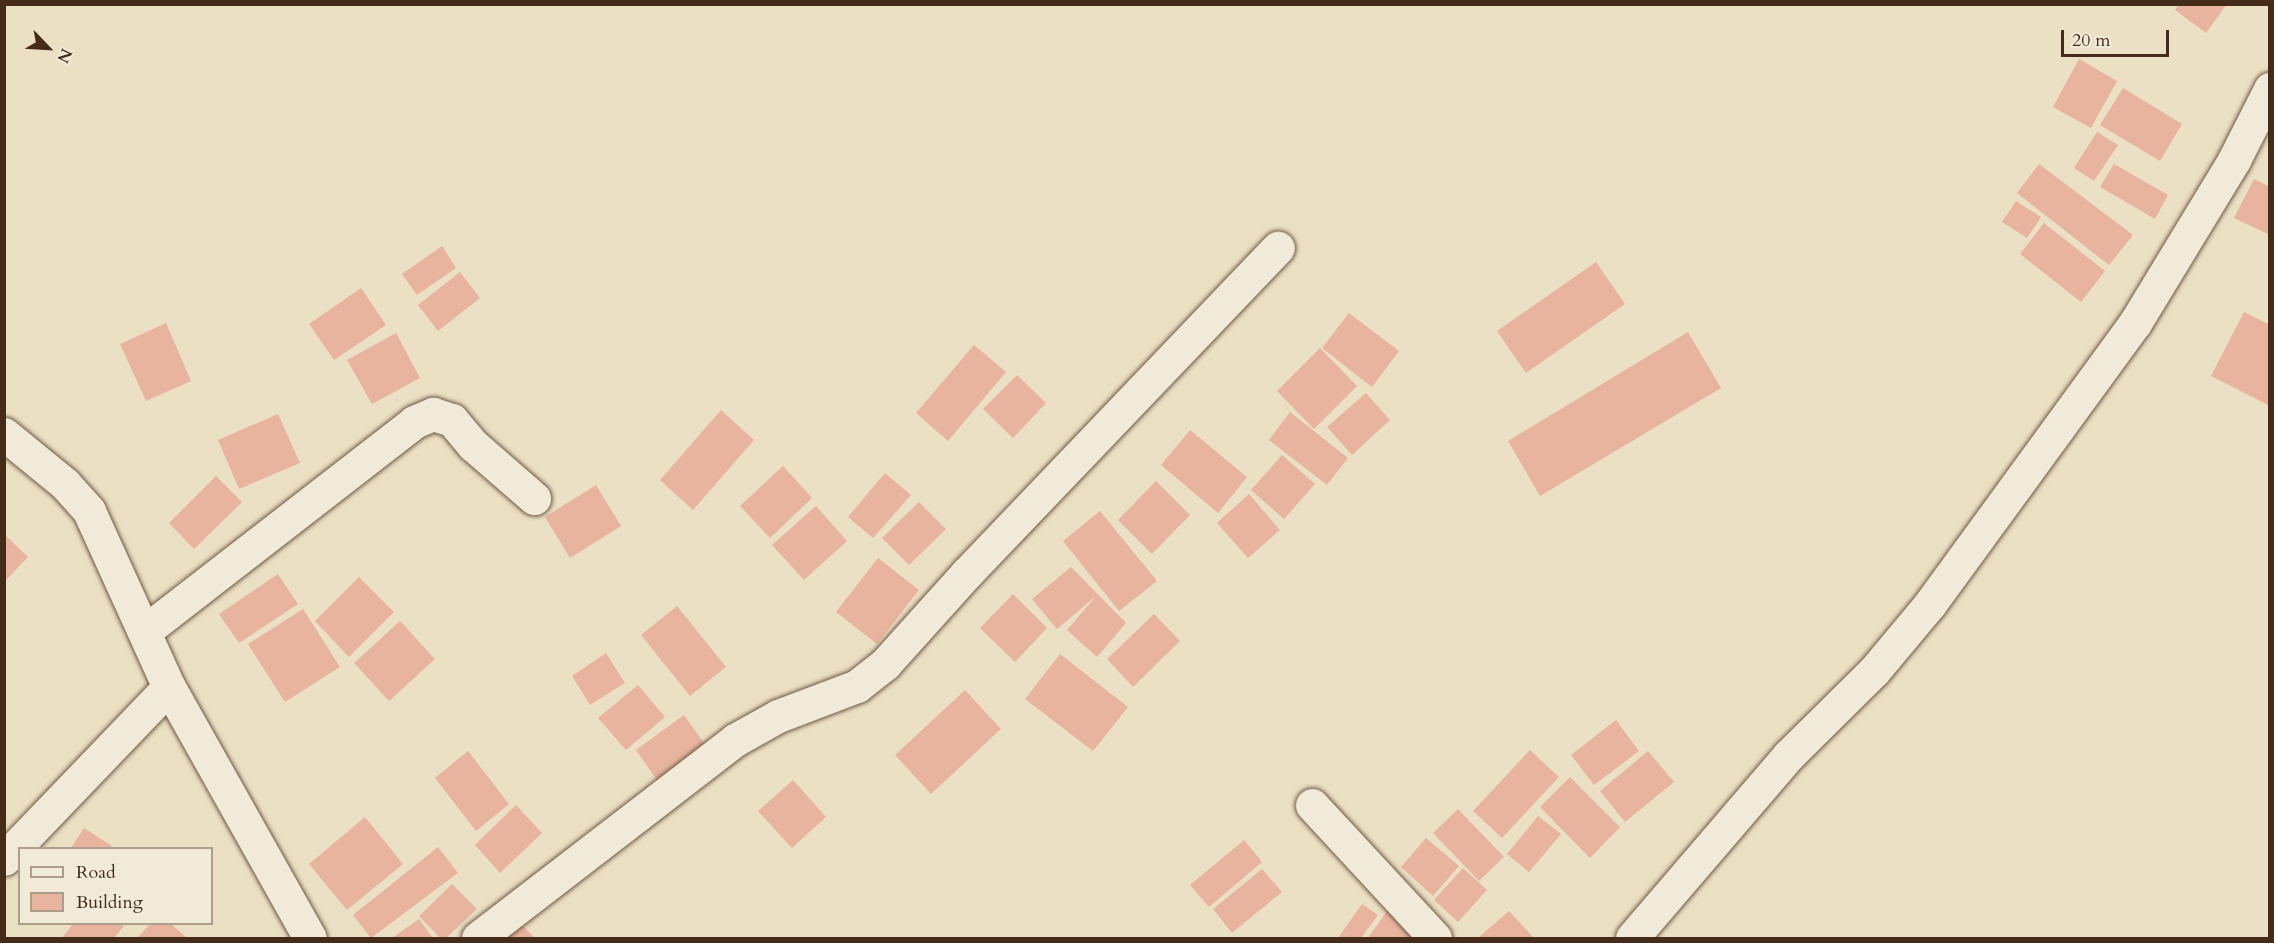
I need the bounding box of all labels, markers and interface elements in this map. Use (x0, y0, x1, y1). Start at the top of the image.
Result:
north arrow (18, 18, 78, 78)
scale bar (2064, 18, 2172, 56)
text: 20 m (2072, 28, 2111, 53)
text: N (51, 45, 77, 67)
legend (18, 847, 213, 925)
text: Road (76, 860, 116, 885)
text: Building (76, 890, 143, 915)

